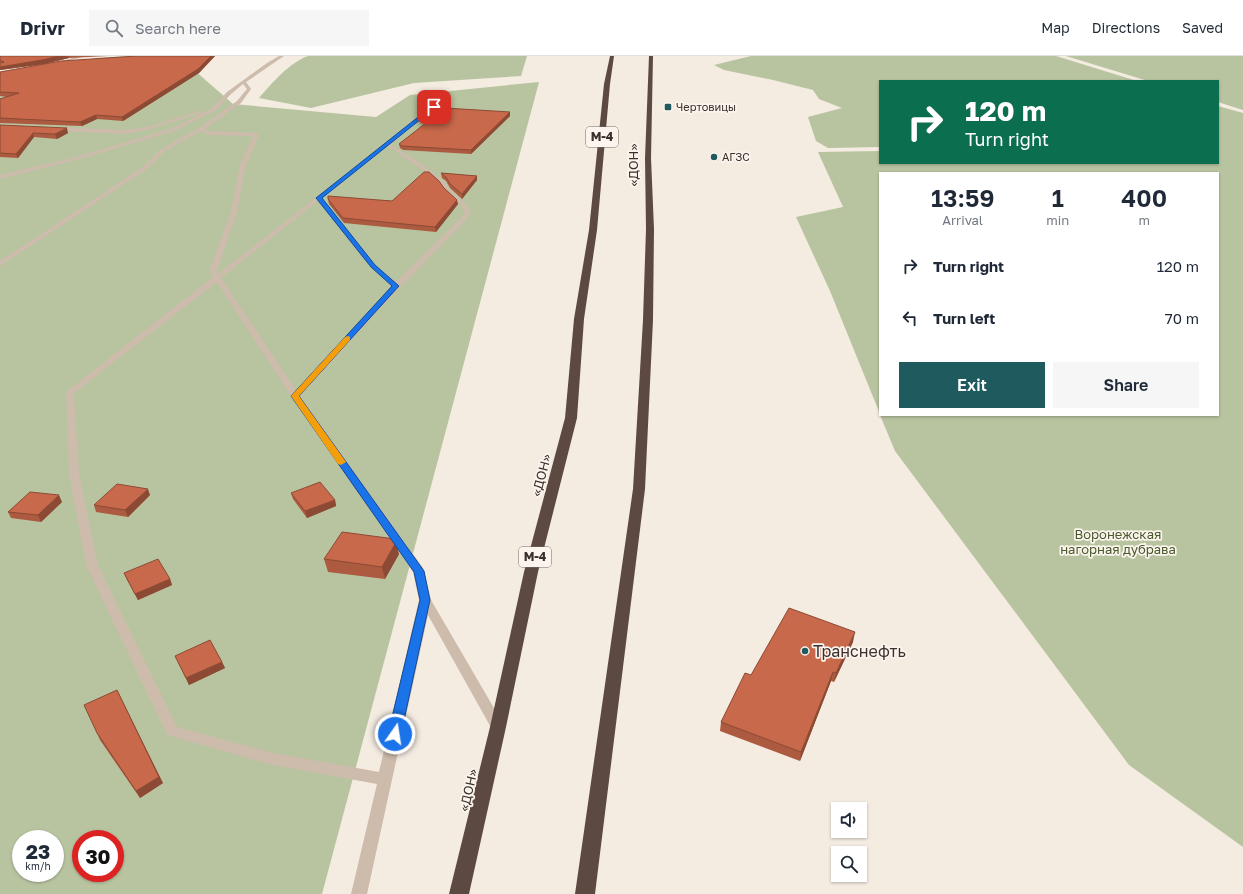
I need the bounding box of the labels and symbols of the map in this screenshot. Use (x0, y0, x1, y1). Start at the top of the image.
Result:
pin (417, 90, 451, 124)
place label: Чертовицы (676, 100, 736, 113)
marker: Чертовицы (663, 102, 673, 112)
road number: М-4 (586, 127, 618, 147)
street label: «ДОН» (625, 143, 641, 187)
place label: АГЗС (722, 150, 750, 163)
marker: АГЗС (709, 152, 719, 162)
street label: «ДОН» (528, 452, 554, 498)
park label: Воронежская нагорная дубрава (1060, 526, 1176, 557)
road number: М-4 (519, 547, 551, 567)
place label: Транснефть (813, 641, 906, 661)
marker: Транснефть (800, 646, 810, 656)
position arrow (374, 713, 416, 755)
street label: «ДОН» (455, 767, 481, 813)
speed limit sign: 30 (72, 830, 124, 882)

